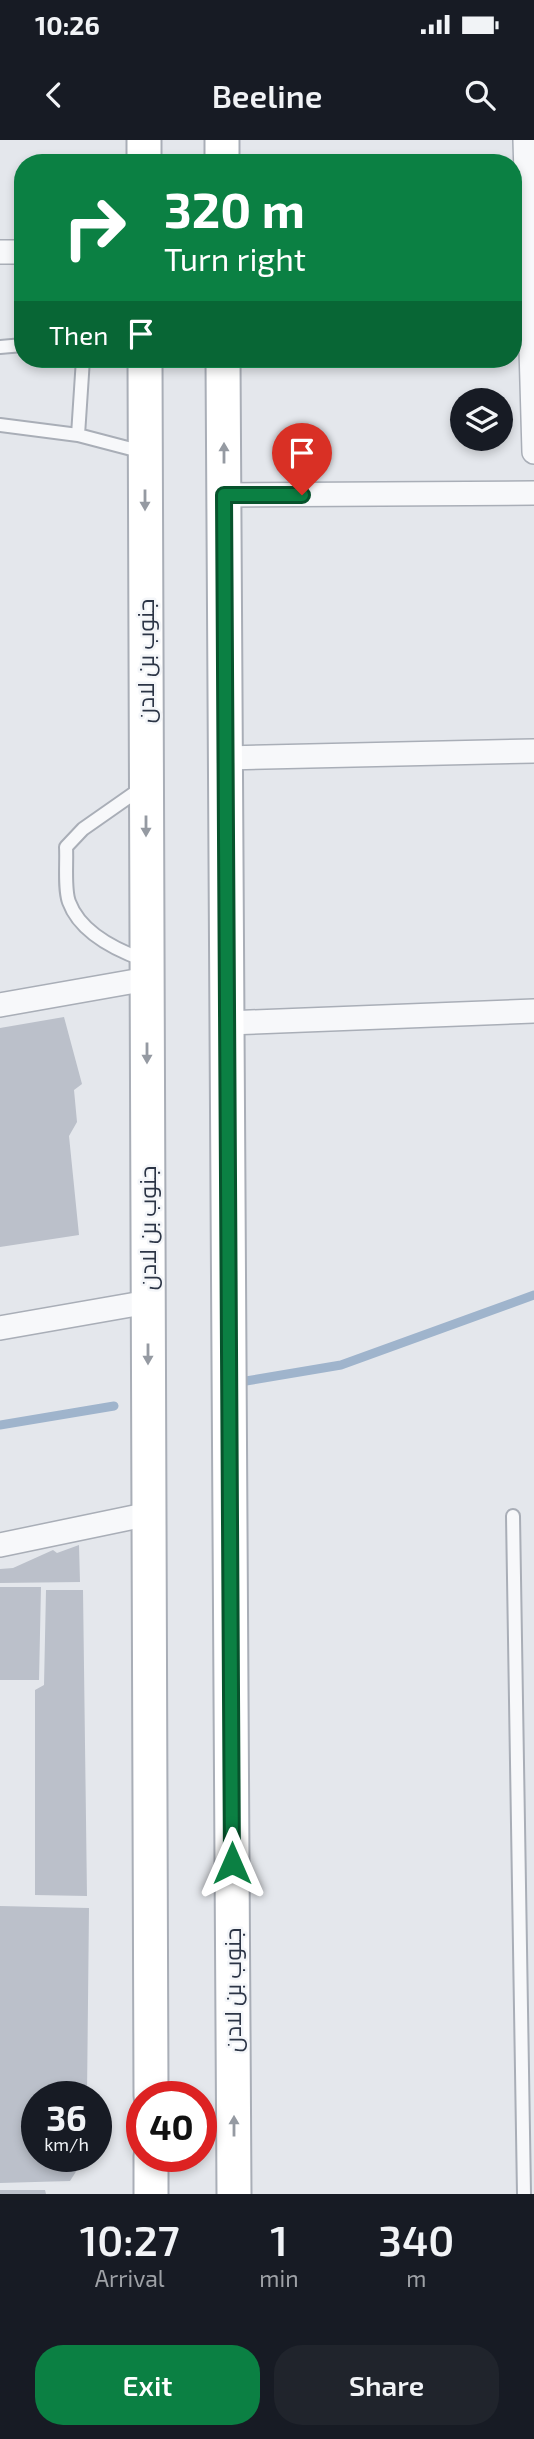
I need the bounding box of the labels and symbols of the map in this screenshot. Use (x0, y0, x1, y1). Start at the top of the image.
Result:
pin (272, 423, 332, 495)
one-way arrow (218, 442, 230, 464)
one-way arrow (139, 490, 151, 512)
street label: جنوب بن لادن (131, 599, 160, 723)
one-way arrow (140, 815, 152, 837)
one-way arrow (141, 1043, 153, 1065)
street label: جنوب بن لادن (133, 1166, 162, 1290)
one-way arrow (142, 1344, 154, 1366)
position arrow (195, 1826, 269, 1900)
street label: جنوب بن لادن (218, 1928, 247, 2052)
speed limit sign: 40 (126, 2081, 217, 2172)
one-way arrow (228, 2115, 240, 2137)

